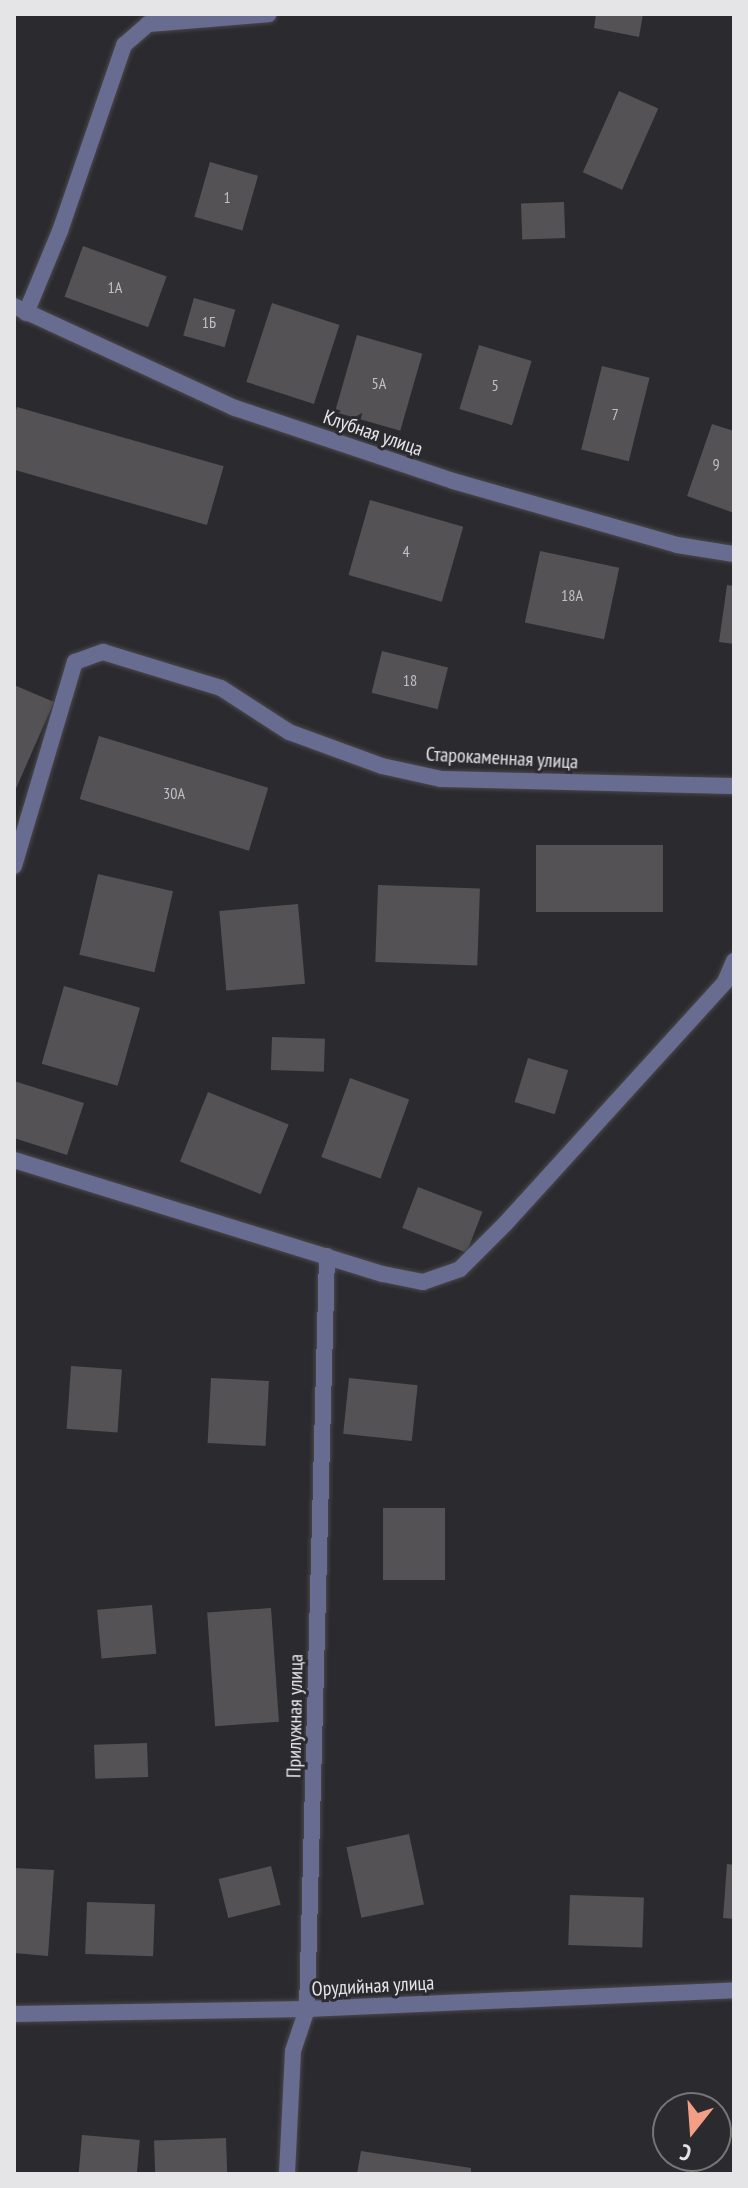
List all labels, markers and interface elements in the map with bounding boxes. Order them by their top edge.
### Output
house number: 1 [223,187,231,207]
house number: 1А [108,277,122,297]
house number: 1Б [202,312,216,332]
house number: 5А [372,373,386,393]
house number: 5 [491,375,499,395]
house number: 7 [611,404,619,424]
street label: Клубная улица [320,405,426,461]
house number: 9 [712,454,720,474]
house number: 4 [402,541,410,561]
house number: 18А [561,585,583,605]
house number: 18 [403,670,417,690]
street label: Старокаменная улица [425,742,579,774]
house number: 30А [163,783,185,803]
street label: Прилужная улица [282,1654,308,1778]
street label: Орудийная улица [311,1971,435,2001]
north arrow [652,2092,732,2172]
text: С [677,2138,694,2168]

